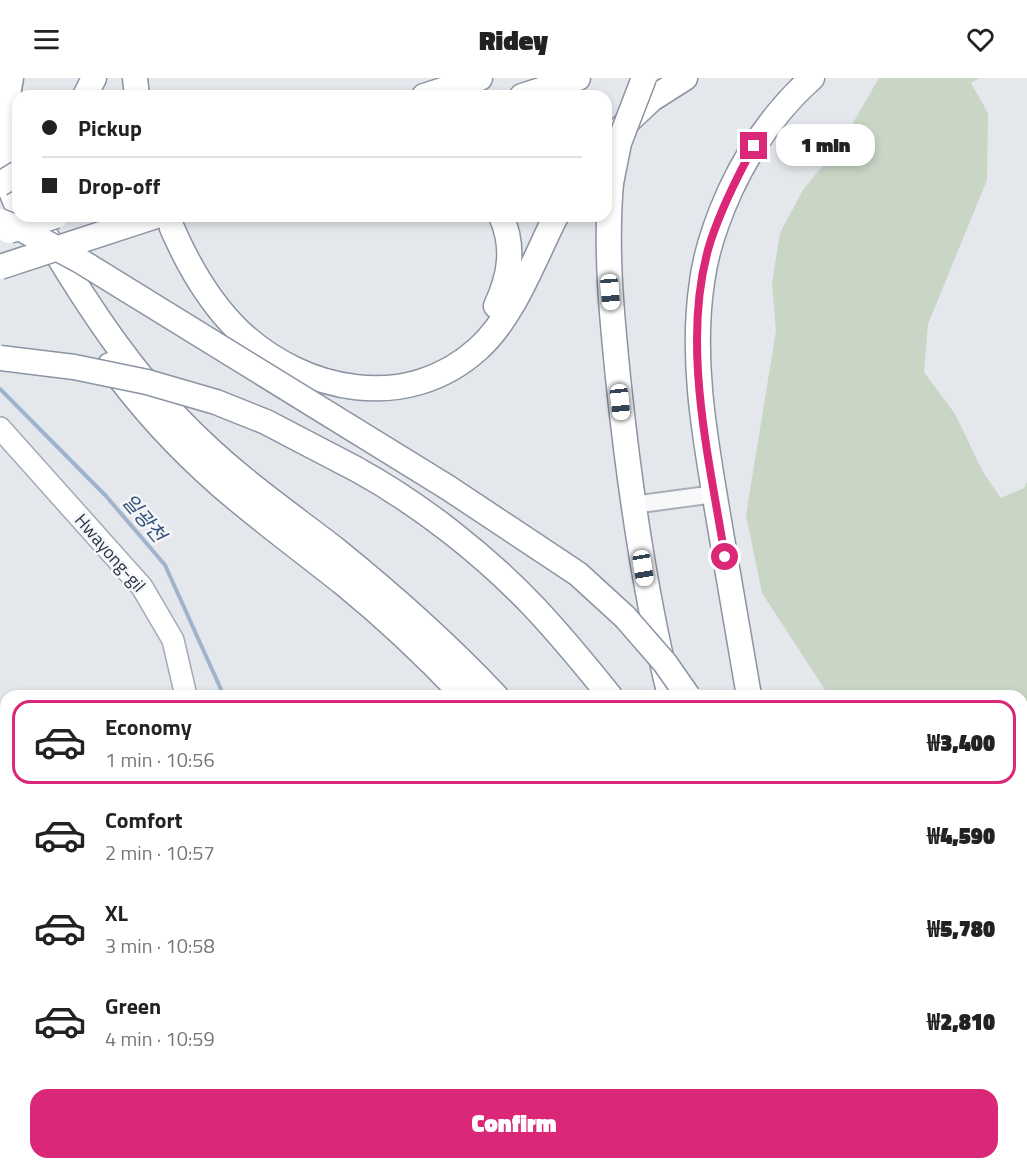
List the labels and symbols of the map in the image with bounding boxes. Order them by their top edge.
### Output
callout: 1 min [775,125,874,167]
route end [740,132,767,159]
car [599,273,621,311]
car [609,383,631,421]
water label: 일광천 [115,487,176,551]
street label: Hwayong-gil [68,507,152,598]
route start [711,543,738,570]
car [631,549,655,587]

